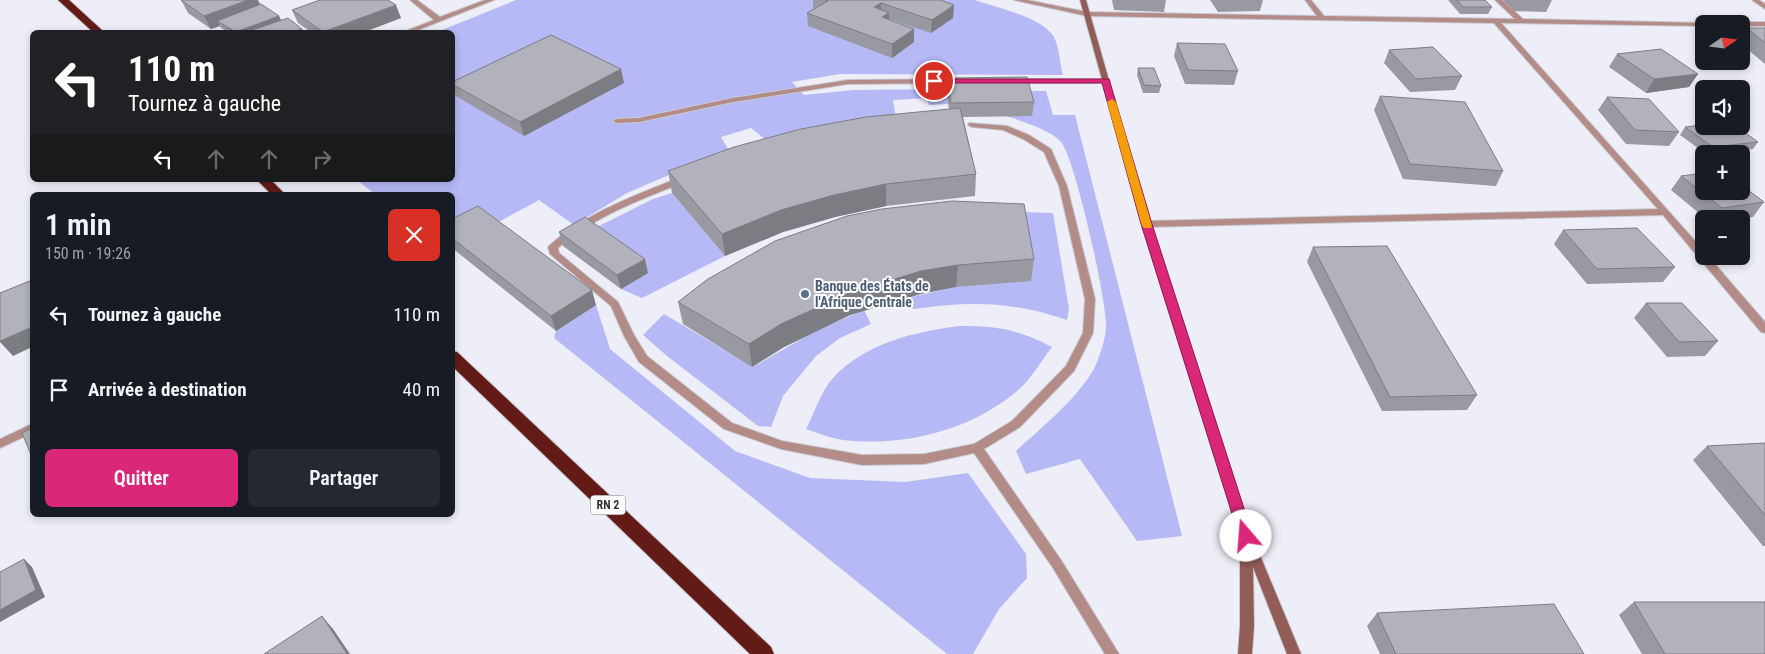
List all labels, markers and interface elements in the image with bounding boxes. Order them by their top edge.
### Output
north arrow [1695,15,1750,70]
map controls [1695,15,1750,265]
text: 110 m [128,49,215,90]
icon: left [45,50,110,115]
pin [913,60,955,102]
icon: arrive [920,67,948,95]
button: sound [1695,80,1750,135]
text: Tournez à gauche [128,91,281,116]
icon: left [149,145,177,173]
icon: ahead [202,145,230,173]
icon: ahead [255,145,283,173]
icon: right [308,145,336,173]
button: + [1695,145,1750,200]
text: 1 min [45,207,111,242]
button: close [388,209,440,261]
button: − [1695,210,1750,265]
text: 150 m · 19:26 [45,244,131,263]
place label: Banque des États de l'Afrique Centrale [815,277,929,310]
marker: Banque des États de l'Afrique Centrale [799,288,811,300]
icon: left [45,301,73,329]
text: Tournez à gauche [88,303,221,326]
text: 110 m [393,303,440,326]
icon: arrive [45,376,73,404]
text: Arrivée à destination [88,378,247,401]
text: 40 m [403,378,440,401]
button: Quitter [45,449,238,507]
button: Partager [248,449,440,507]
road number: RN 2 [590,496,626,514]
position arrow [1219,509,1271,561]

